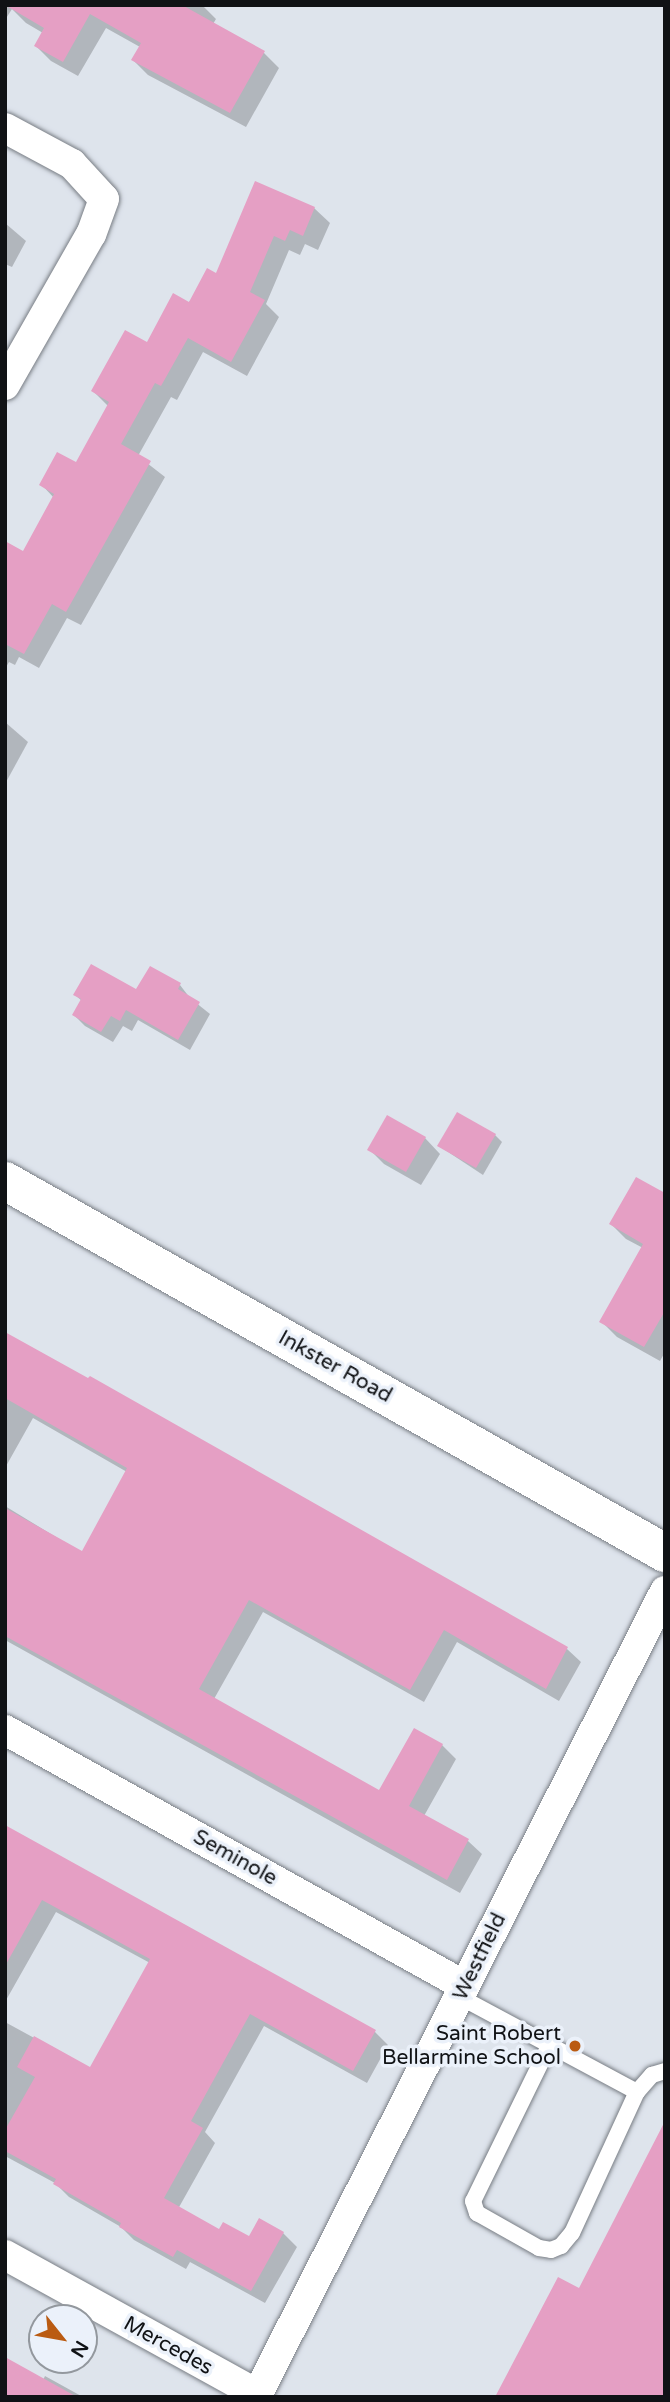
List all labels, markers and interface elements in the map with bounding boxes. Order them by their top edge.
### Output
street label: Inkster Road [274,1325,396,1409]
street label: Seminole [189,1825,281,1891]
street label: Westfield [448,1909,512,2005]
place label: Saint Robert Bellarmine School [382,2021,561,2071]
marker: Saint Robert Bellarmine School [567,2038,583,2054]
north arrow [28,2304,98,2374]
street label: Mercedes [119,2311,217,2381]
text: N [66,2337,93,2361]

